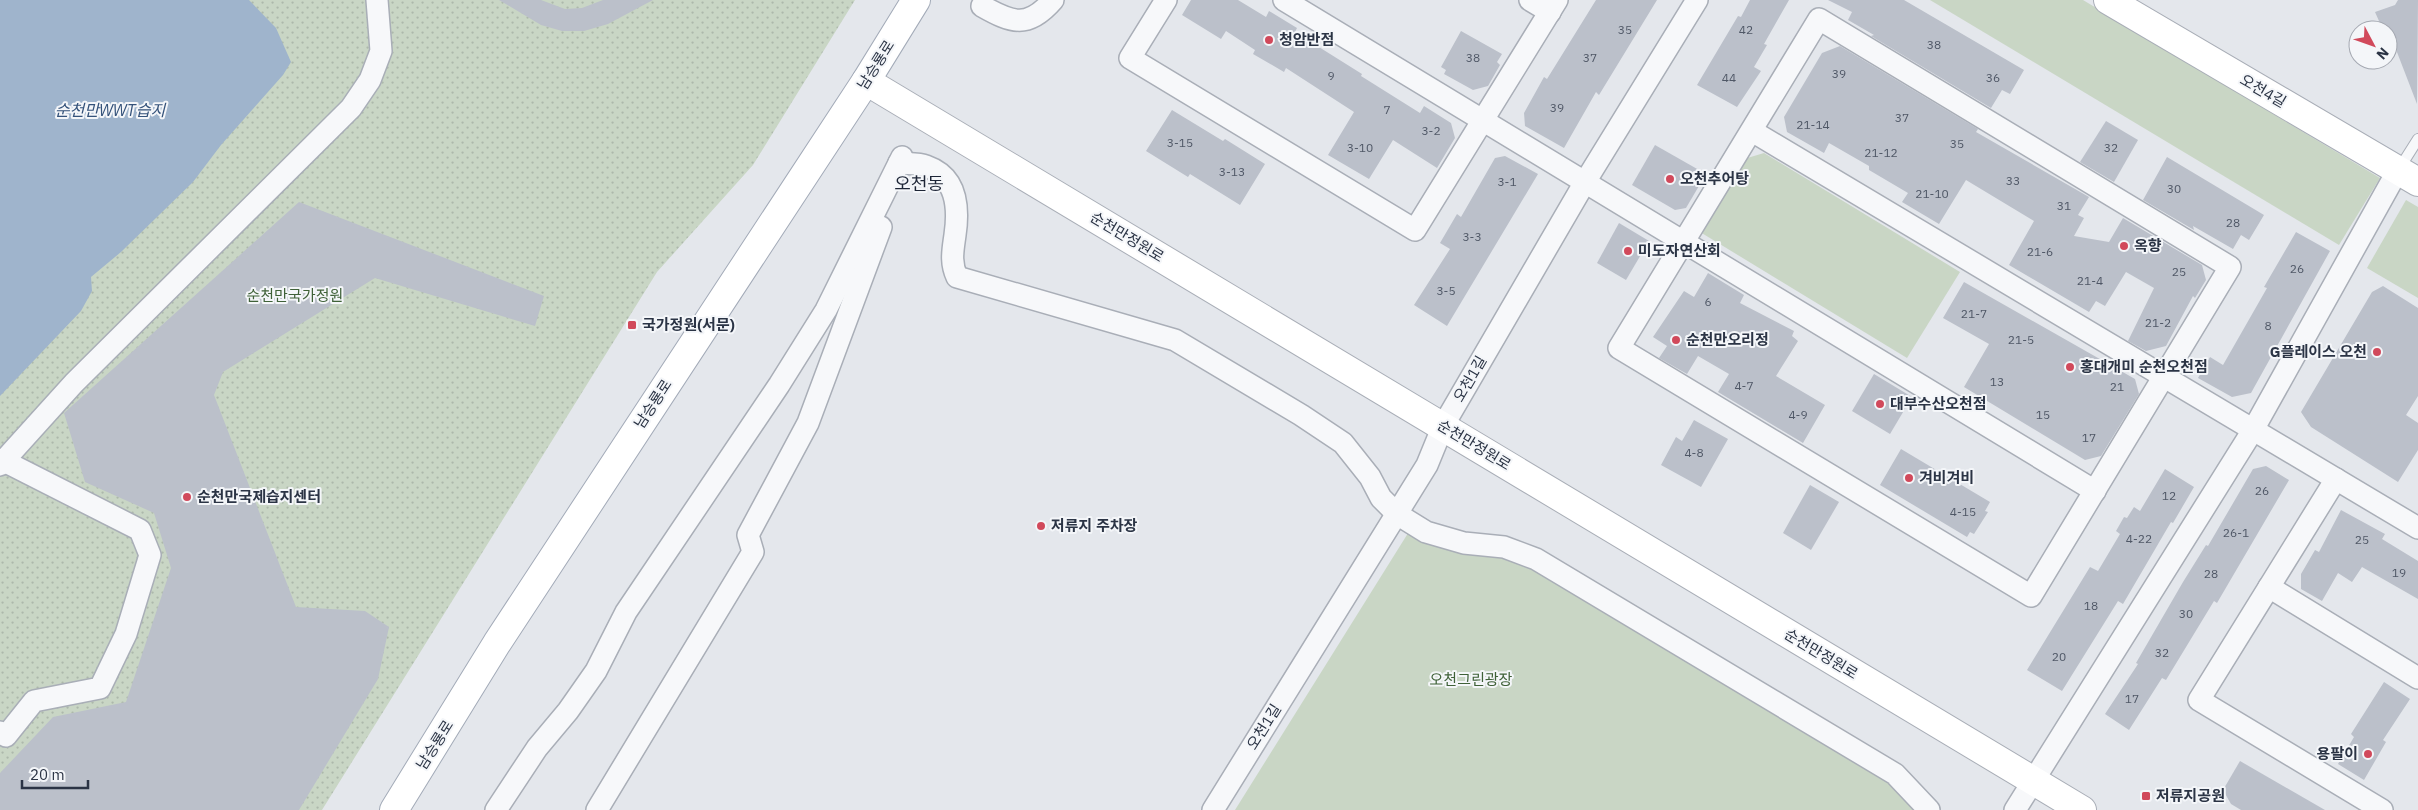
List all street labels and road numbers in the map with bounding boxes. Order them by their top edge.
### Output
street label: 남승룡로 [853,36,898,93]
street label: 오천4길 [2237,70,2290,111]
street label: 순천만정원로 [1087,207,1168,266]
street label: 오천1길 [1449,352,1490,405]
street label: 남승룡로 [630,375,676,432]
street label: 순천만정원로 [1434,415,1515,474]
street label: 순천만정원로 [1781,624,1862,683]
street label: 오천1길 [1242,700,1285,753]
street label: 남승룡로 [412,716,457,773]

